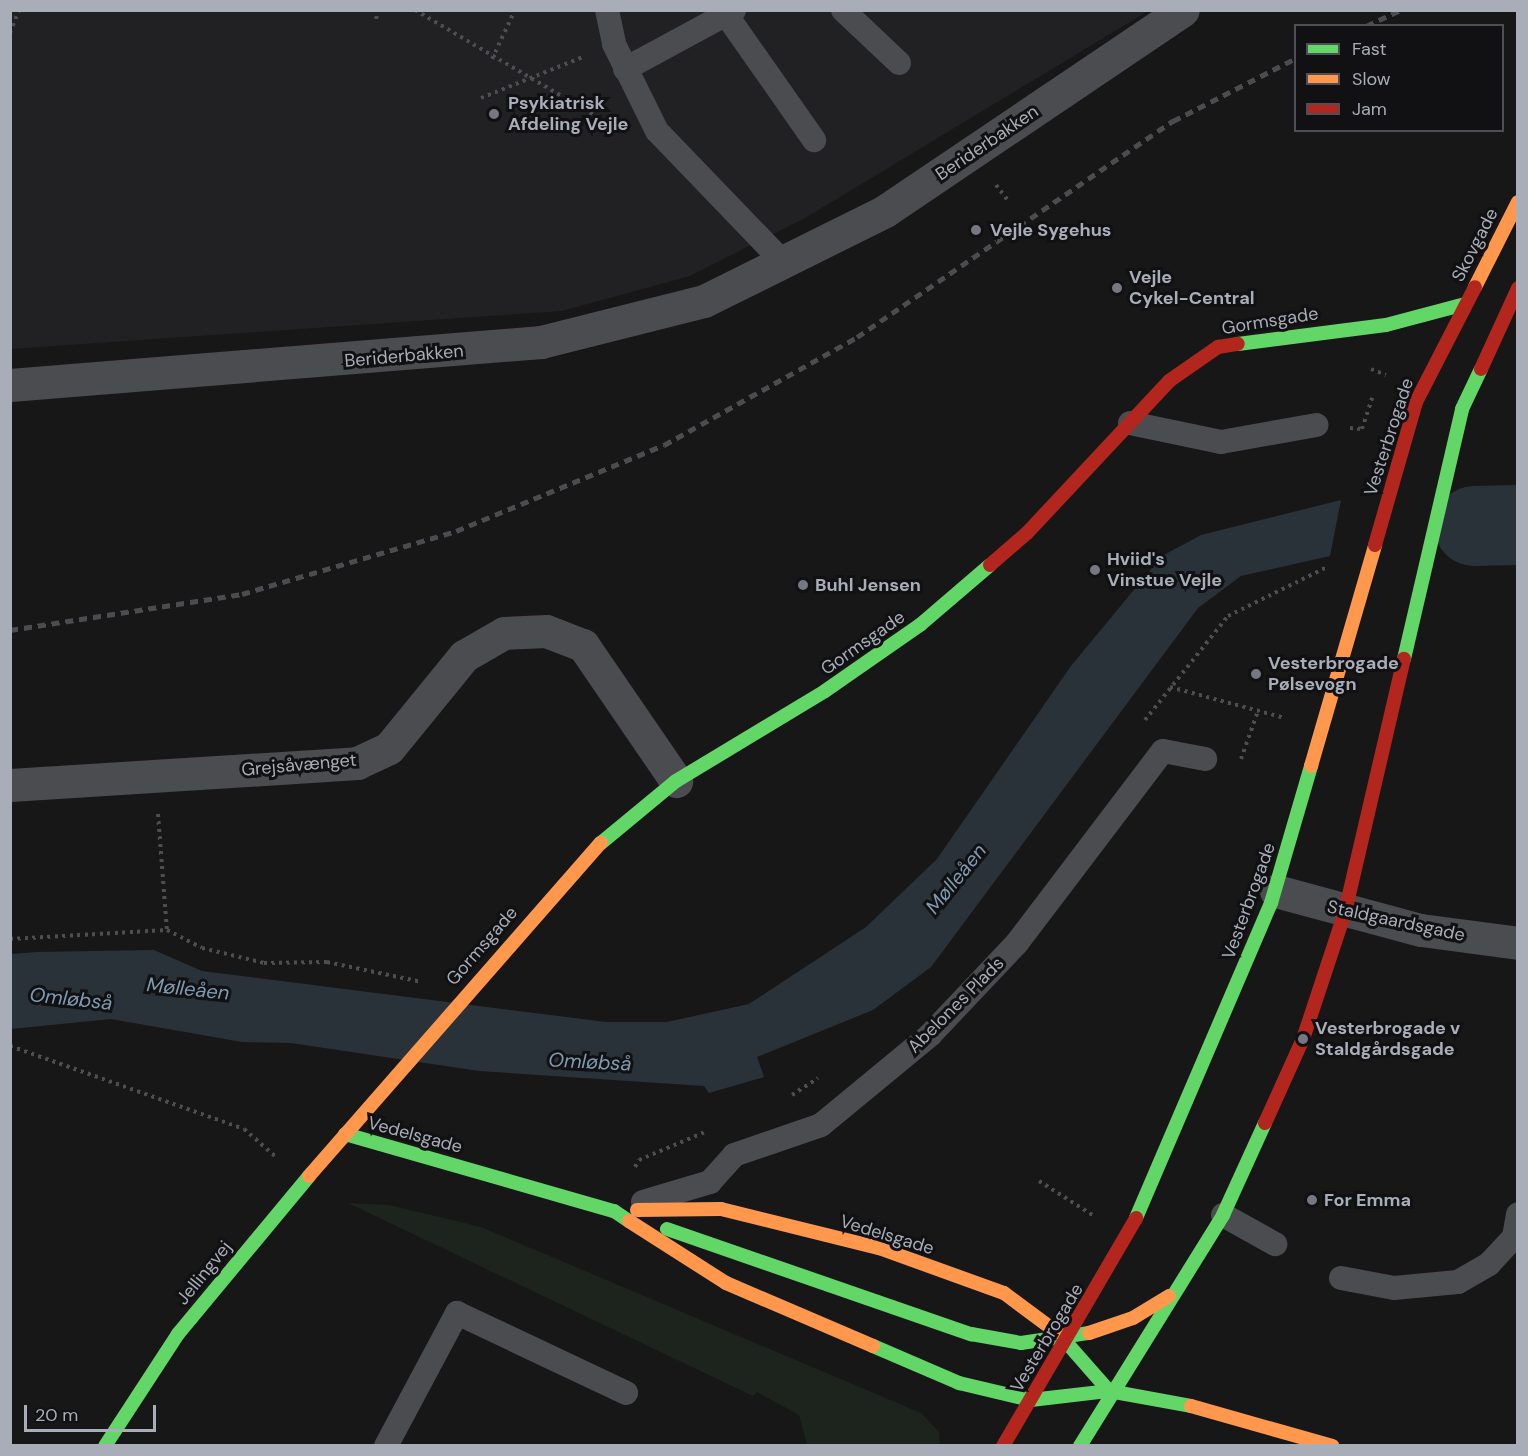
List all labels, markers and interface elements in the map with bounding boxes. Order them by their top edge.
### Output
legend [1294,24,1504,132]
text: Fast [1352,37,1387,61]
text: Slow [1352,67,1391,91]
place label: Psykiatrisk Afdeling Vejle [508,93,628,136]
text: Jam [1352,97,1387,121]
street label: Beriderbakken [931,101,1043,185]
marker: Psykiatrisk Afdeling Vejle [485,105,503,123]
street label: Skovgade [1447,205,1503,285]
place label: Vejle Sygehus [990,219,1111,241]
marker: Vejle Sygehus [967,221,985,239]
place label: Vejle Cykel-Central [1129,267,1255,310]
marker: Vejle Cykel-Central [1110,281,1124,295]
street label: Gormsgade [1220,303,1320,339]
street label: Beriderbakken [344,340,464,372]
street label: Vesterbrogade [1360,375,1418,499]
place label: Hviid's Vinstue Vejle [1107,549,1222,592]
marker: Hviid's Vinstue Vejle [1088,563,1102,577]
place label: Buhl Jensen [815,574,921,596]
marker: Buhl Jensen [796,578,810,592]
street label: Gormsgade [817,606,909,680]
place label: Vesterbrogade Pølsevogn [1268,653,1399,696]
marker: Vesterbrogade Pølsevogn [1249,667,1263,681]
street label: Grejsåvænget [241,749,357,781]
water label: Mølleåen [921,839,991,919]
street label: Vesterbrogade [1218,840,1280,962]
street label: Staldgaardsgade [1325,896,1467,946]
street label: Gormsgade [442,902,522,990]
street label: Abelones Plads [903,952,1009,1058]
water label: Mølleåen [145,973,231,1005]
water label: Omløbså [28,983,114,1015]
place label: Vesterbrogade v Staldgårdsgade [1315,1018,1460,1060]
marker: Vesterbrogade v Staldgårdsgade [1296,1032,1310,1046]
water label: Omløbså [548,1048,632,1076]
street label: Vedelsgade [365,1112,465,1158]
place label: For Emma [1324,1189,1411,1211]
marker: For Emma [1305,1193,1319,1207]
street label: Vedelsgade [837,1210,937,1260]
street label: Jellingvej [172,1237,236,1309]
street label: Vesterbrogade [1006,1280,1088,1396]
scale bar [27,1393,159,1431]
text: 20 m [35,1403,78,1427]

